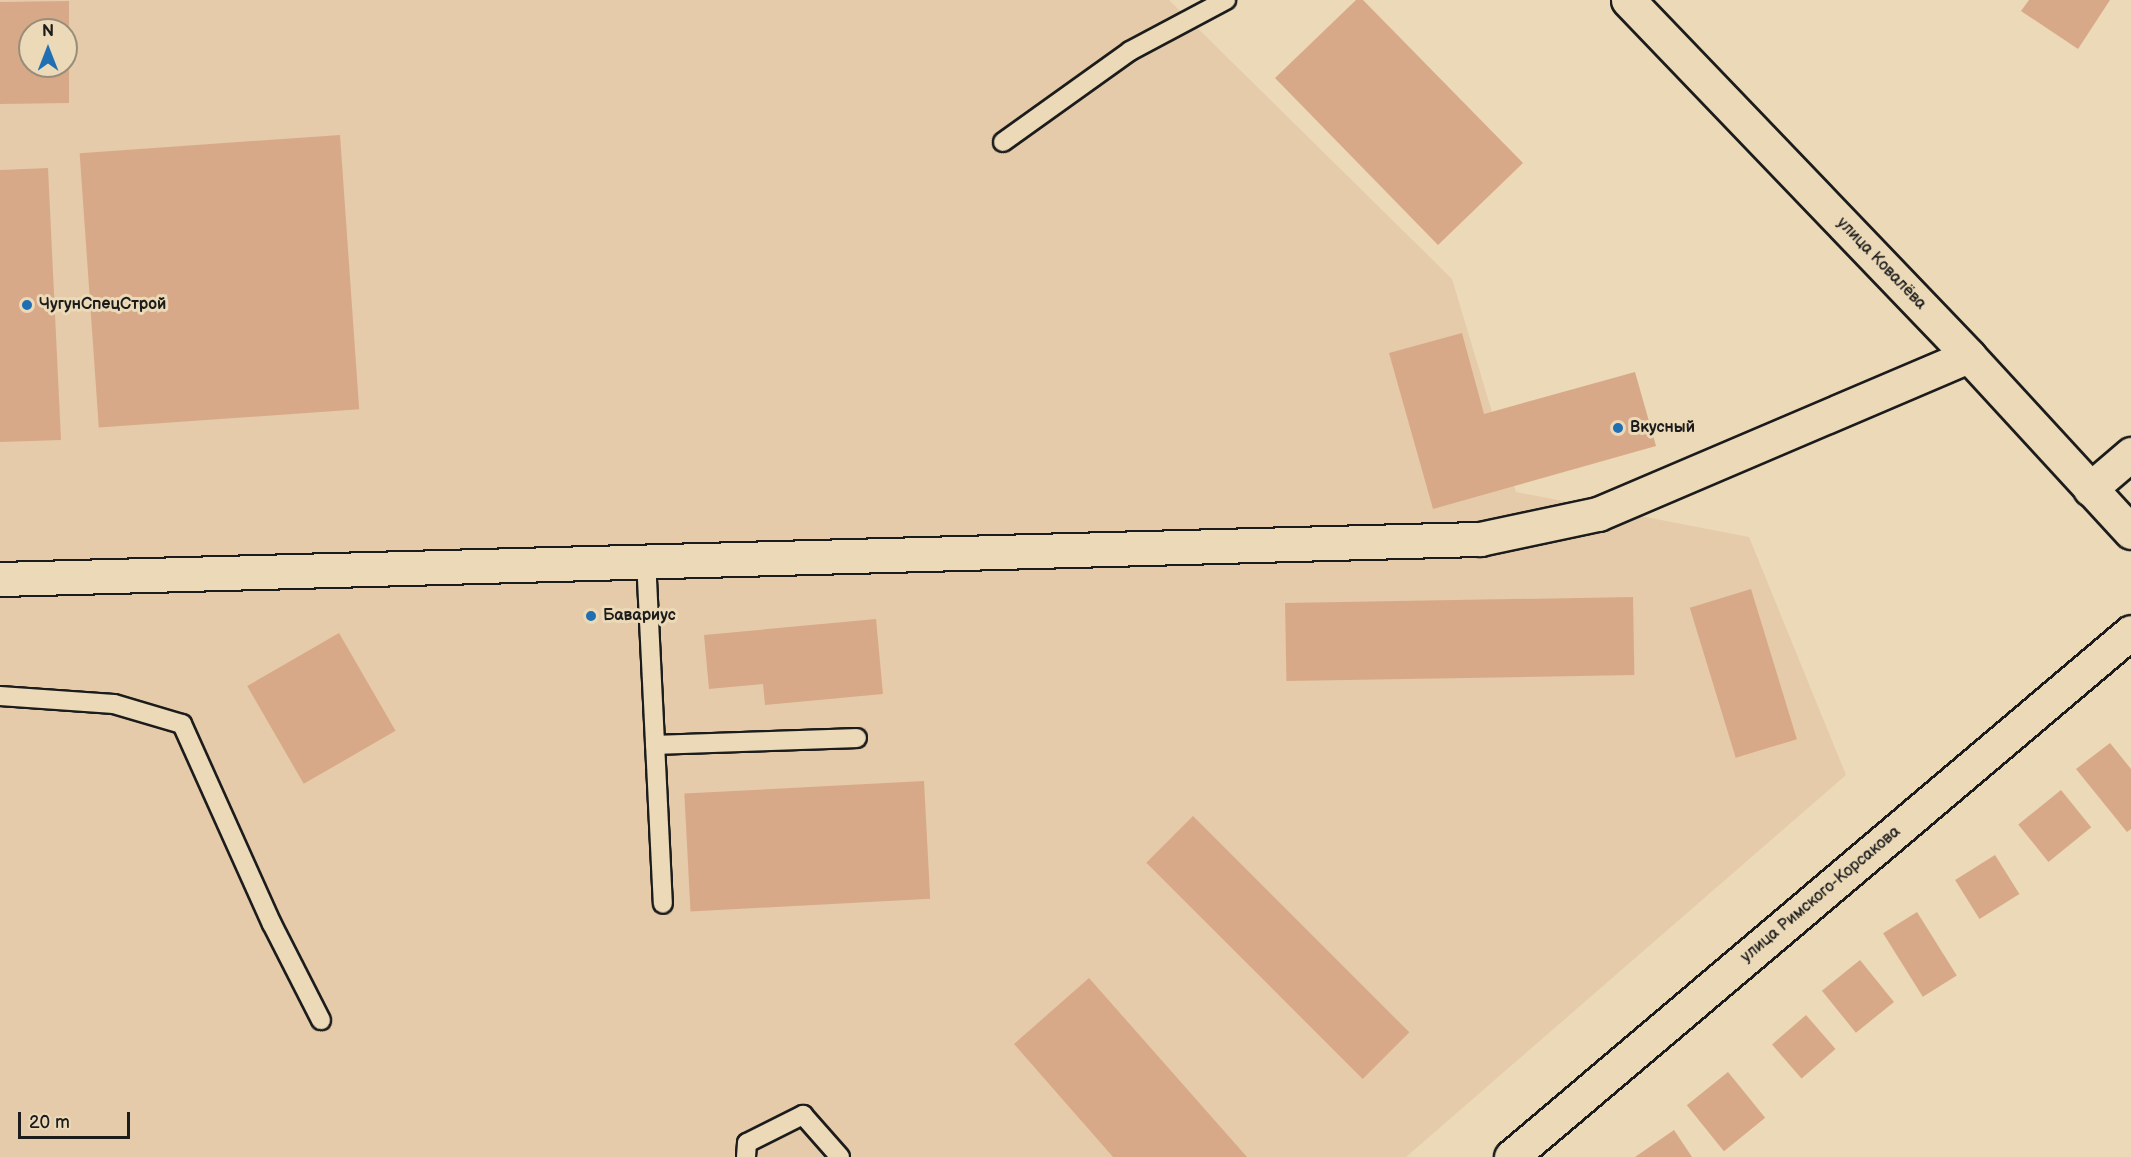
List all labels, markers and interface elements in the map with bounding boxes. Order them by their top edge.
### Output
north arrow [18,18,78,78]
text: N [42,22,54,41]
street label: улица Ковалёва [1832,214,1930,314]
place label: ЧугунСпецСтрой [39,295,166,315]
marker: ЧугунСпецСтрой [20,298,34,312]
place label: Вкусный [1630,418,1695,438]
marker: Вкусный [1611,421,1625,435]
place label: Бавариус [603,606,676,626]
marker: Бавариус [584,609,598,623]
street label: улица Римского-Корсакова [1737,823,1905,967]
scale bar [21,1100,134,1138]
text: 20 m [29,1112,70,1133]

